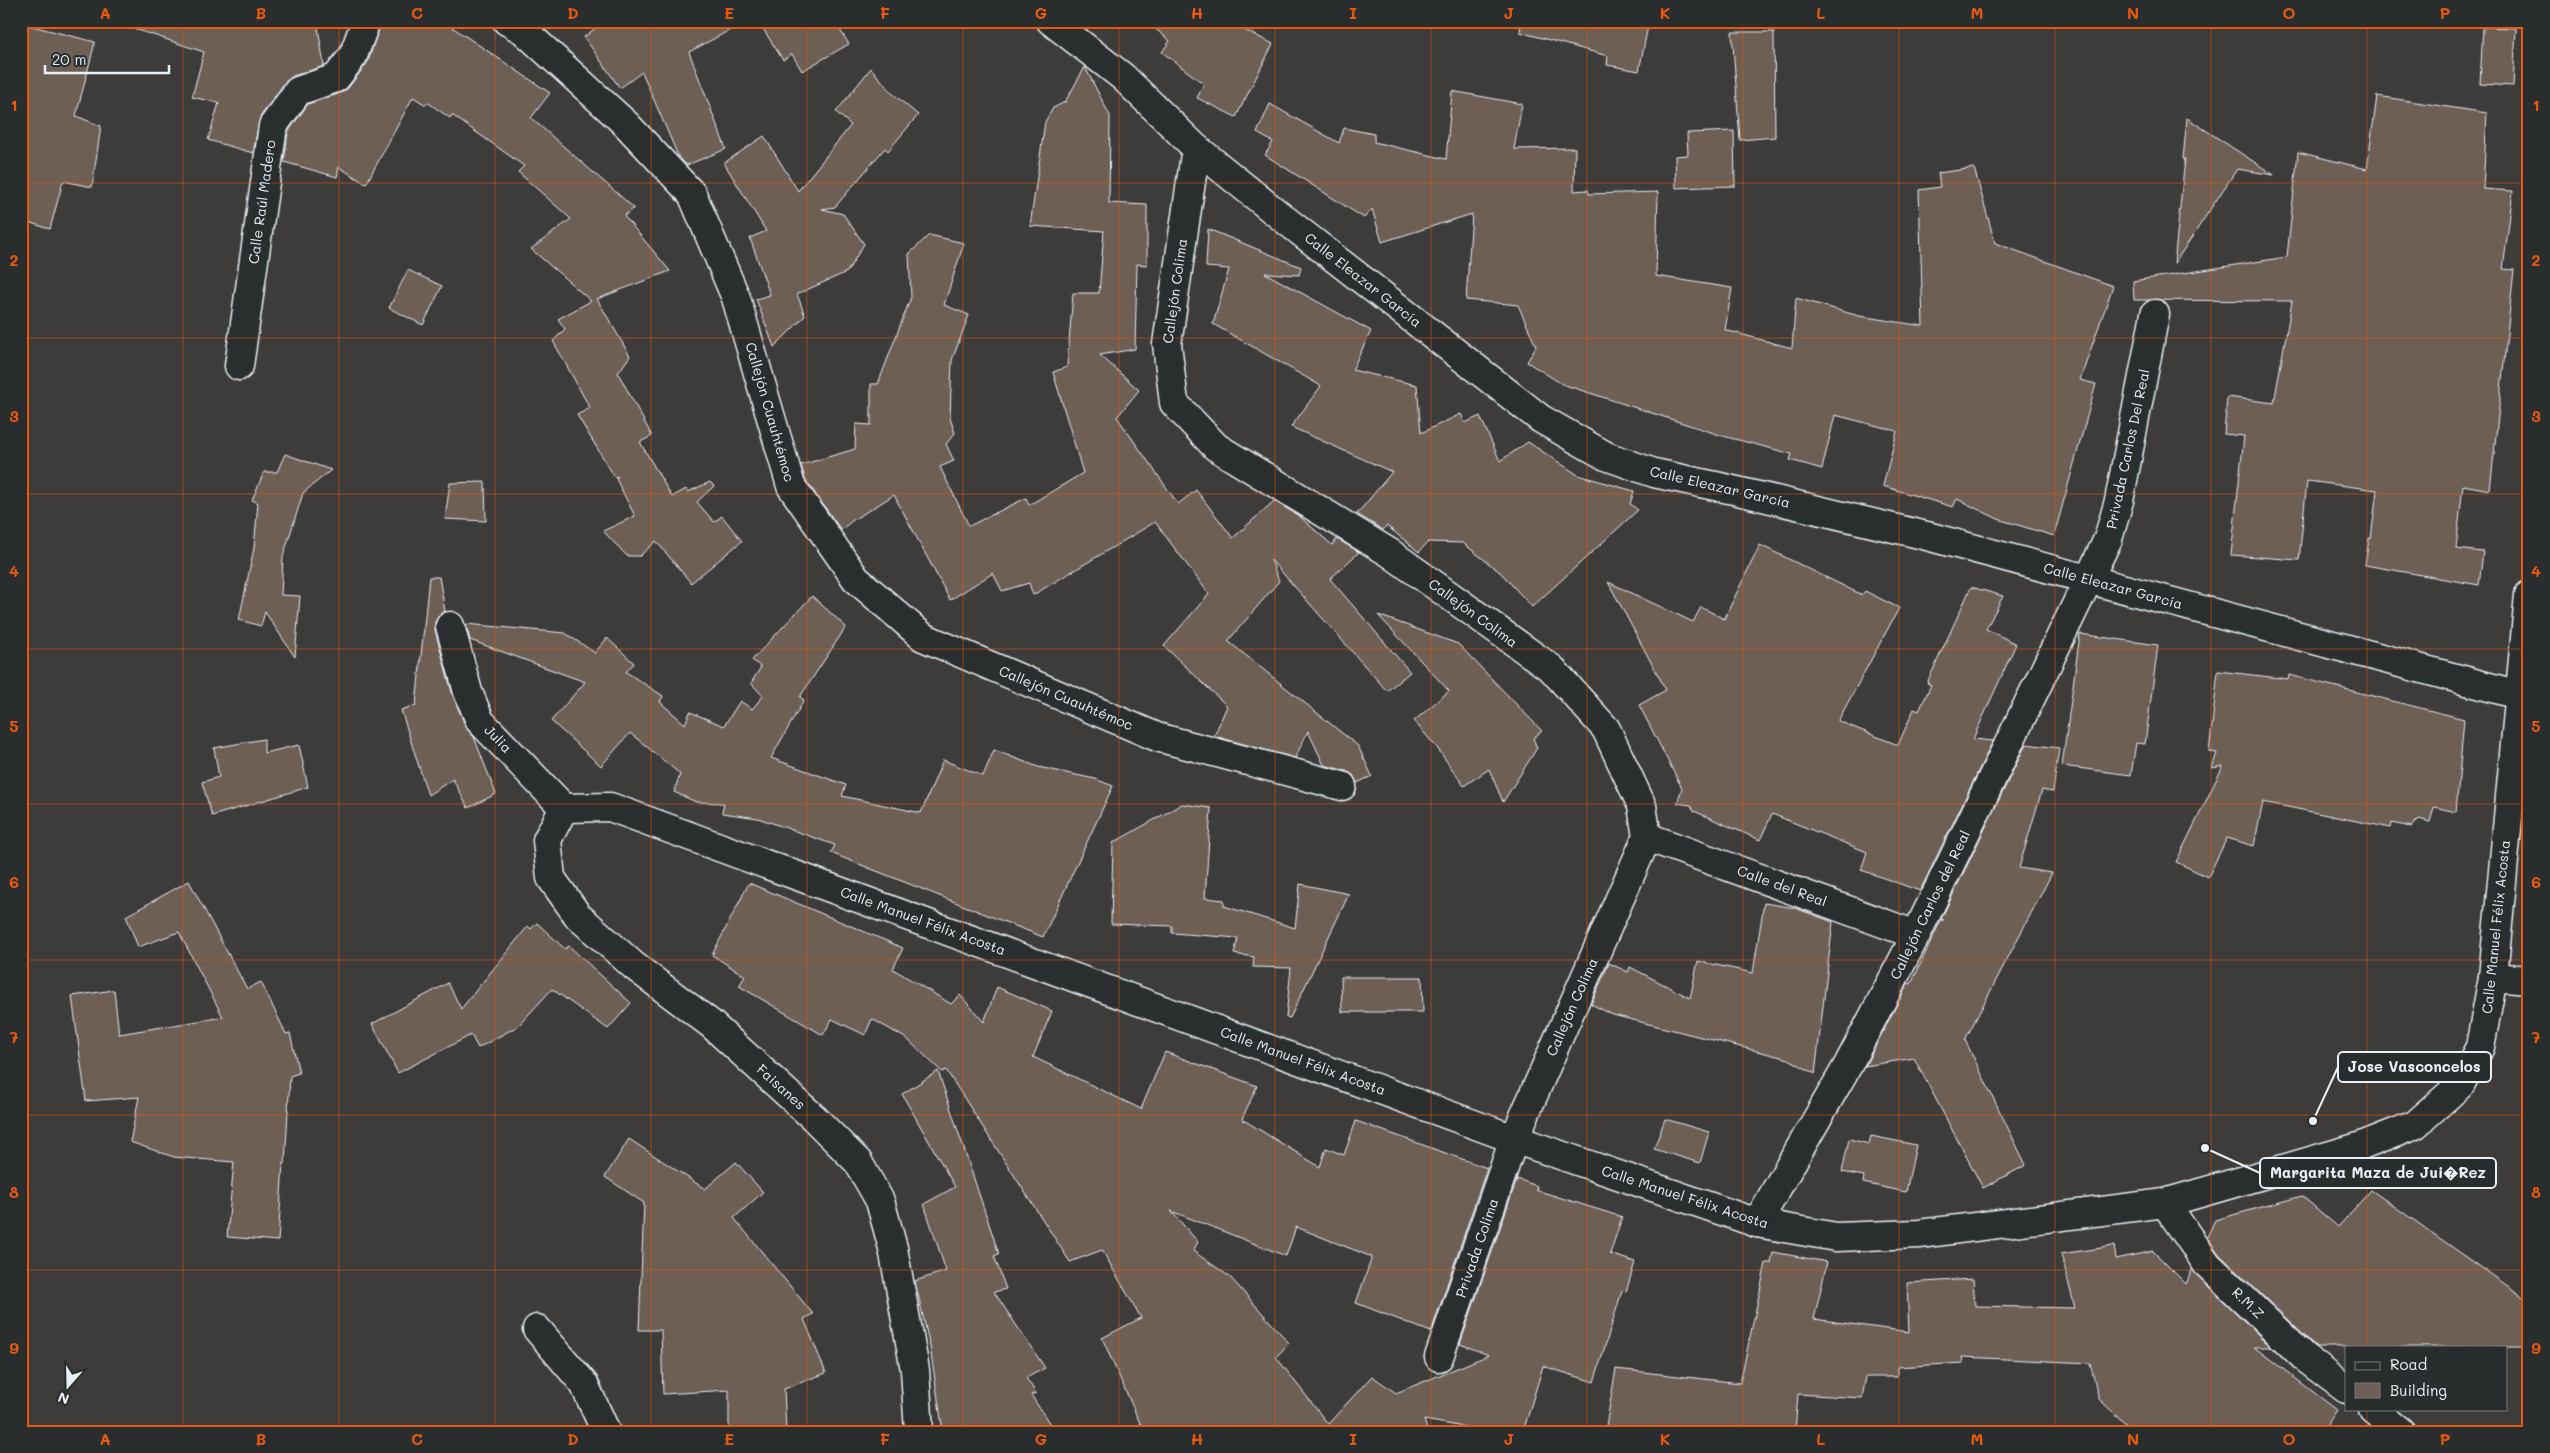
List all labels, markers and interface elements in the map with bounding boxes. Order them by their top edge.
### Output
text: A [99,2,111,23]
text: B [256,2,266,23]
text: C [411,2,423,23]
text: D [567,2,579,23]
text: E [724,2,734,23]
text: F [880,2,890,23]
text: G [1035,2,1047,23]
text: H [1191,2,1203,23]
text: I [1349,2,1357,23]
text: J [1504,2,1514,23]
text: K [1660,2,1670,23]
text: L [1816,2,1826,23]
text: M [1971,2,1983,23]
text: N [2127,2,2139,23]
text: O [2283,2,2296,23]
text: P [2440,2,2451,23]
scale bar [45,42,169,74]
text: 20 m [52,49,86,69]
text: 1 [10,94,18,115]
text: 1 [2532,94,2540,115]
street label: Calle Raúl Madero [243,139,280,265]
street label: Calle Eleazar García [1301,228,1426,331]
street label: Callejón Colima [1158,237,1191,345]
text: 2 [10,249,19,270]
text: 2 [2532,249,2541,270]
street label: Callejón Cuauhtémoc [741,340,799,484]
street label: Privada Carlos Del Real [2101,367,2154,531]
text: 3 [9,405,19,426]
text: 3 [2531,405,2541,426]
street label: Calle Eleazar García [1648,461,1792,512]
street label: Calle Eleazar García [2041,558,2185,613]
text: 4 [9,560,19,581]
text: 4 [2531,560,2541,581]
street label: Callejón Colima [1425,574,1522,651]
street label: Callejón Cuauhtémoc [996,661,1136,734]
text: 5 [9,715,19,736]
text: 5 [2531,715,2541,736]
street label: Julia [480,721,516,757]
street label: Callejón Carlos del Real [1885,827,1974,983]
street label: Calle Manuel Félix Acosta [2477,839,2514,1015]
street label: Calle del Real [1735,860,1830,911]
text: 6 [9,871,19,892]
text: 6 [2531,871,2541,892]
street label: Calle Manuel Félix Acosta [838,882,1008,959]
street label: Callejón Colima [1541,955,1602,1059]
street label: Calle Manuel Félix Acosta [1218,1022,1388,1099]
text: 7 [10,1026,19,1047]
text: 7 [2532,1026,2541,1047]
callout: Jose Vasconcelos [2338,1052,2491,1082]
text: Jose Vasconcelos [2348,1056,2480,1076]
street label: Faisanes [753,1060,810,1114]
callout: Margarita Maza de Jui�Rez [2260,1158,2496,1188]
street label: Calle Manuel Félix Acosta [1599,1161,1771,1233]
text: Margarita Maza de Jui�Rez [2270,1162,2487,1182]
text: 8 [9,1181,19,1202]
text: 8 [2531,1181,2541,1202]
street label: Privada Colima [1451,1196,1502,1300]
street label: R.M.Z [2228,1283,2269,1323]
text: 9 [9,1337,19,1358]
text: 9 [2531,1337,2541,1358]
legend [2345,1346,2508,1410]
text: Road [2390,1354,2427,1374]
north arrow [42,1360,92,1410]
text: Building [2390,1380,2447,1400]
text: N [55,1388,72,1409]
text: A [99,1428,111,1449]
text: B [256,1428,266,1449]
text: C [411,1428,423,1449]
text: D [567,1428,579,1449]
text: E [724,1428,734,1449]
text: F [880,1428,890,1449]
text: G [1035,1428,1047,1449]
text: H [1191,1428,1203,1449]
text: I [1349,1428,1357,1449]
text: J [1504,1428,1514,1449]
text: K [1660,1428,1670,1449]
text: L [1816,1428,1826,1449]
text: M [1971,1428,1983,1449]
text: N [2127,1428,2139,1449]
text: O [2283,1428,2296,1449]
text: P [2440,1428,2451,1449]

